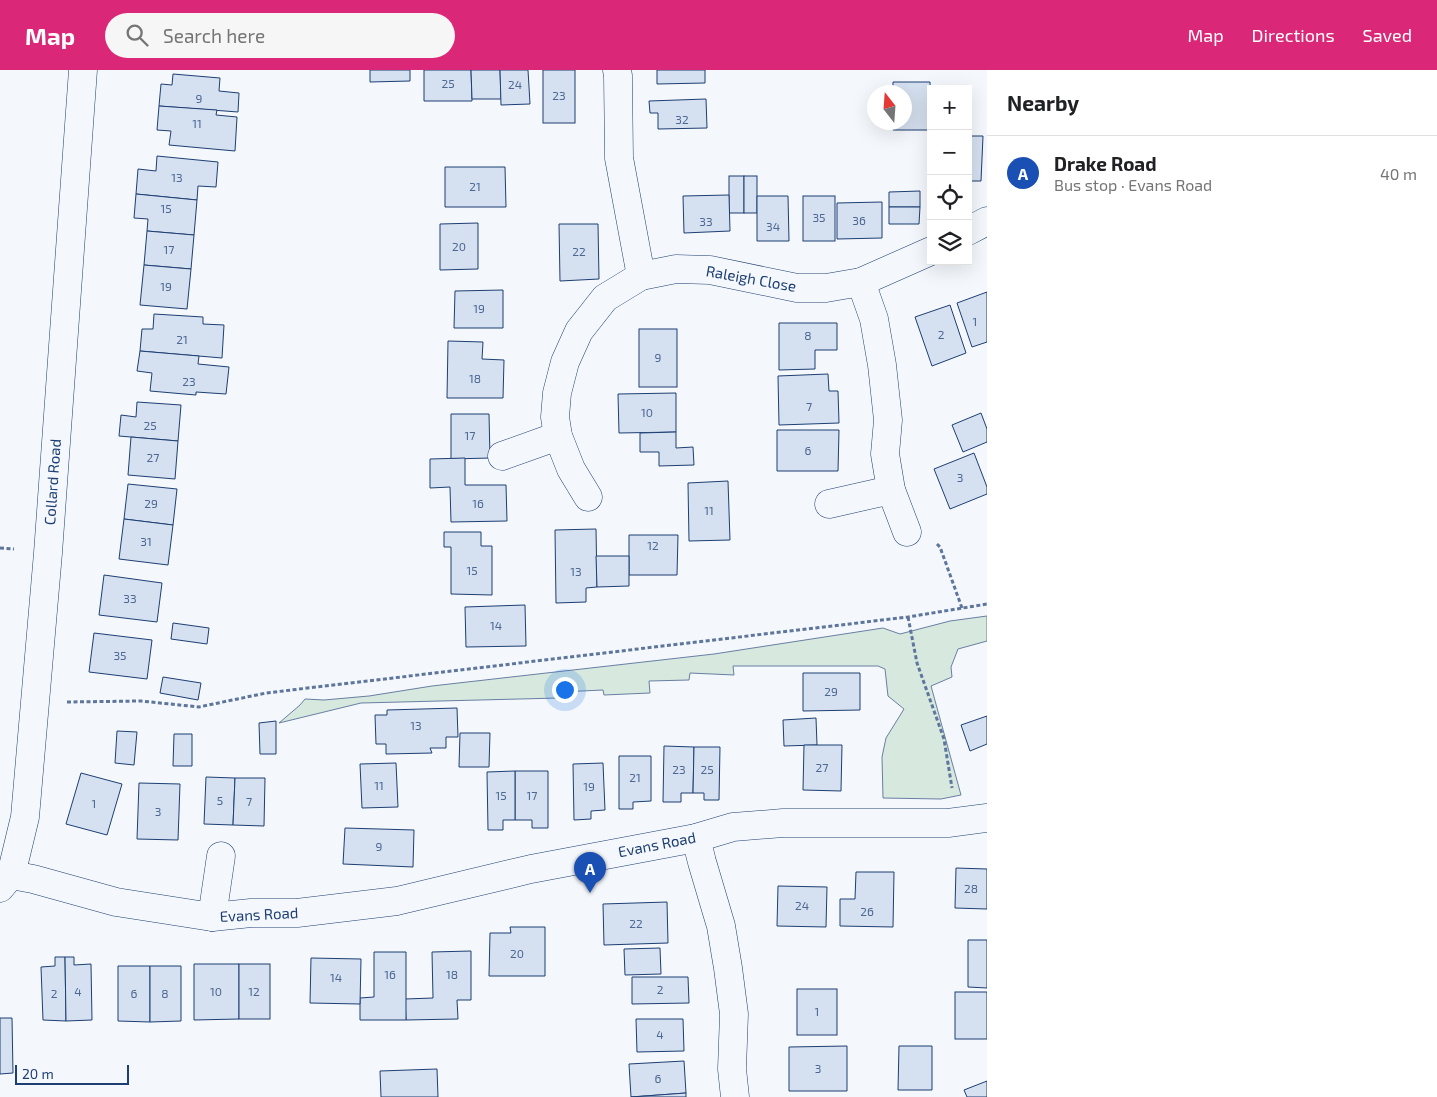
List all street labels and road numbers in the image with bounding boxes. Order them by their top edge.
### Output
street label: Raleigh Close [705,261,798,295]
street label: Collard Road [40,438,64,526]
street label: Evans Road [616,828,697,860]
street label: Evans Road [219,903,299,925]

